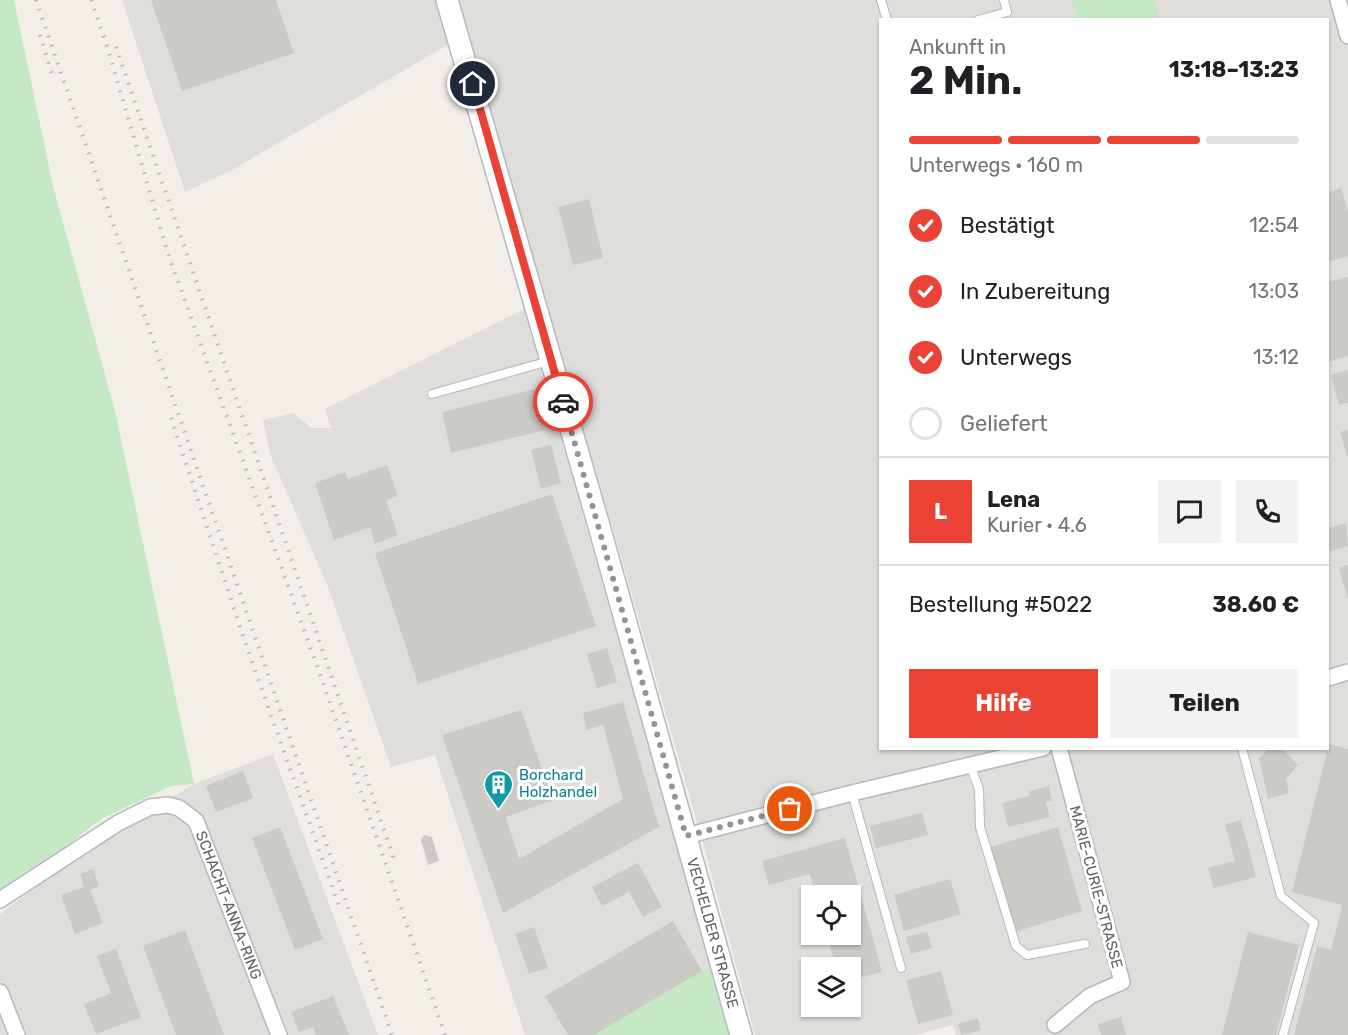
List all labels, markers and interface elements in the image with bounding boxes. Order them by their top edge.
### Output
text: Ankunft in [909,35,1006,59]
text: 13:18–13:23 [1169,56,1299,83]
pin [447,58,498,109]
text: 2 Min. [909,58,1022,104]
icon: home [456,67,489,100]
text: Unterwegs · 160 m [909,153,1083,177]
icon: check [909,209,942,242]
text: Bestätigt [960,212,1055,239]
text: 12:54 [1249,213,1299,237]
icon: check [909,275,942,308]
text: In Zubereitung [960,278,1110,305]
text: 13:03 [1249,279,1299,303]
icon: check [909,341,942,374]
text: Unterwegs [960,344,1072,371]
text: 13:12 [1253,345,1299,369]
courier [533,372,593,432]
icon: car [547,386,580,419]
text: Geliefert [960,410,1048,437]
button: chat [1158,480,1221,543]
button: phone [1236,480,1299,543]
text: Lena [987,486,1040,513]
text: L [934,498,947,525]
text: Kurier · 4.6 [987,513,1087,537]
text: Bestellung #5022 [909,591,1092,618]
text: 38.60 € [1212,591,1299,618]
button: Hilfe [909,669,1098,738]
button: Teilen [1110,669,1299,738]
place label: Borchard Holzhandel [519,766,597,801]
building icon: Borchard Holzhandel [482,768,514,810]
pin [764,783,815,834]
icon: bag [773,792,806,825]
street label: MARIE-CURIE-STRASSE [1066,804,1126,970]
street label: SCHACHT-ANNA-RING [192,829,266,982]
street label: VECHELDER STRASSE [683,856,742,1010]
map controls [801,885,861,1017]
button: locate [801,885,861,945]
button: layers [801,957,861,1017]

